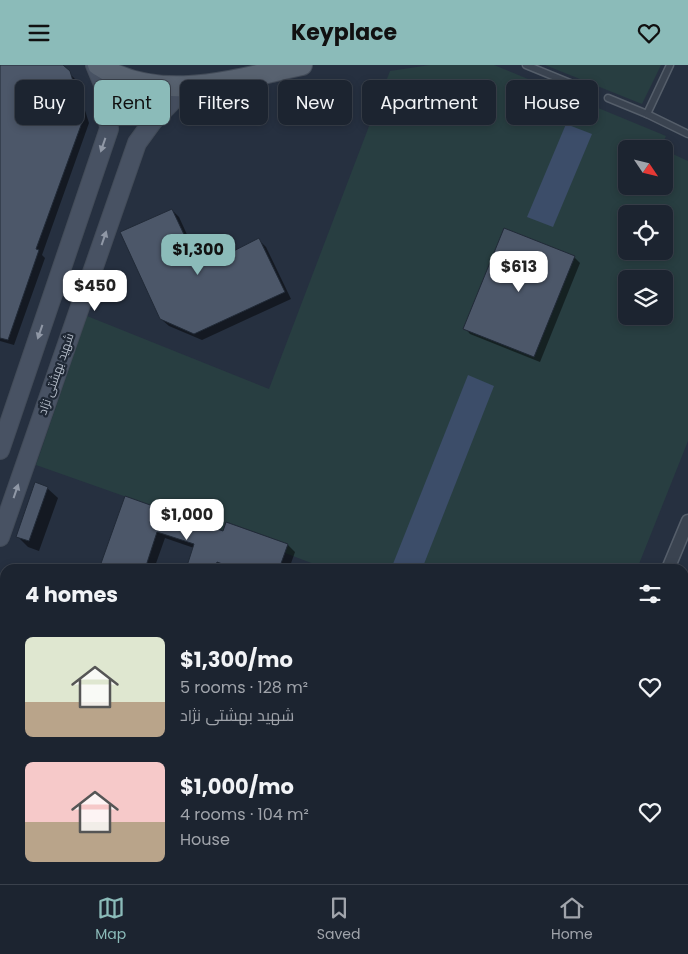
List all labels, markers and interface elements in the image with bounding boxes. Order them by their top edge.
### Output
text: Keyplace [291,17,397,48]
icon: menu [25,19,53,47]
icon: heart [635,19,663,47]
chip: Buy [15,80,84,125]
chip: Rent [94,80,170,125]
chip: Filters [180,80,268,125]
chip: New [278,80,352,125]
chip: Apartment [362,80,496,125]
chip: House [506,80,598,125]
one-way arrow [99,138,107,153]
north arrow [618,140,672,195]
map controls [618,140,673,325]
button: locate [618,205,673,260]
one-way arrow [100,230,108,245]
pin: $1,300 [157,233,239,276]
text: $1,300 [172,238,224,261]
pin: $613 [489,251,549,293]
text: $613 [501,255,537,278]
pin: $450 [65,269,125,312]
button: layers [618,270,673,325]
text: $450 [74,274,116,297]
one-way arrow [36,325,43,340]
street label: شهید بهشتی نژاد [34,331,78,417]
one-way arrow [13,483,20,498]
pin: $1,000 [146,499,228,541]
text: $1,000 [161,503,213,526]
text: 4 homes [25,580,118,609]
icon: filters [636,580,664,608]
text: $1,300/mo [180,645,293,674]
icon: home [65,657,125,717]
icon: heart [636,673,664,701]
text: 5 rooms · 128 m² [180,676,308,699]
text: شهید بهشتی نژاد [180,704,294,727]
text: $1,000/mo [180,772,294,801]
icon: home [65,782,125,842]
icon: heart [636,798,664,826]
text: 4 rooms · 104 m² [180,803,309,826]
text: House [180,828,230,851]
tab: Map [95,894,126,945]
tab: Saved [317,894,360,945]
tab: Home [551,894,593,945]

